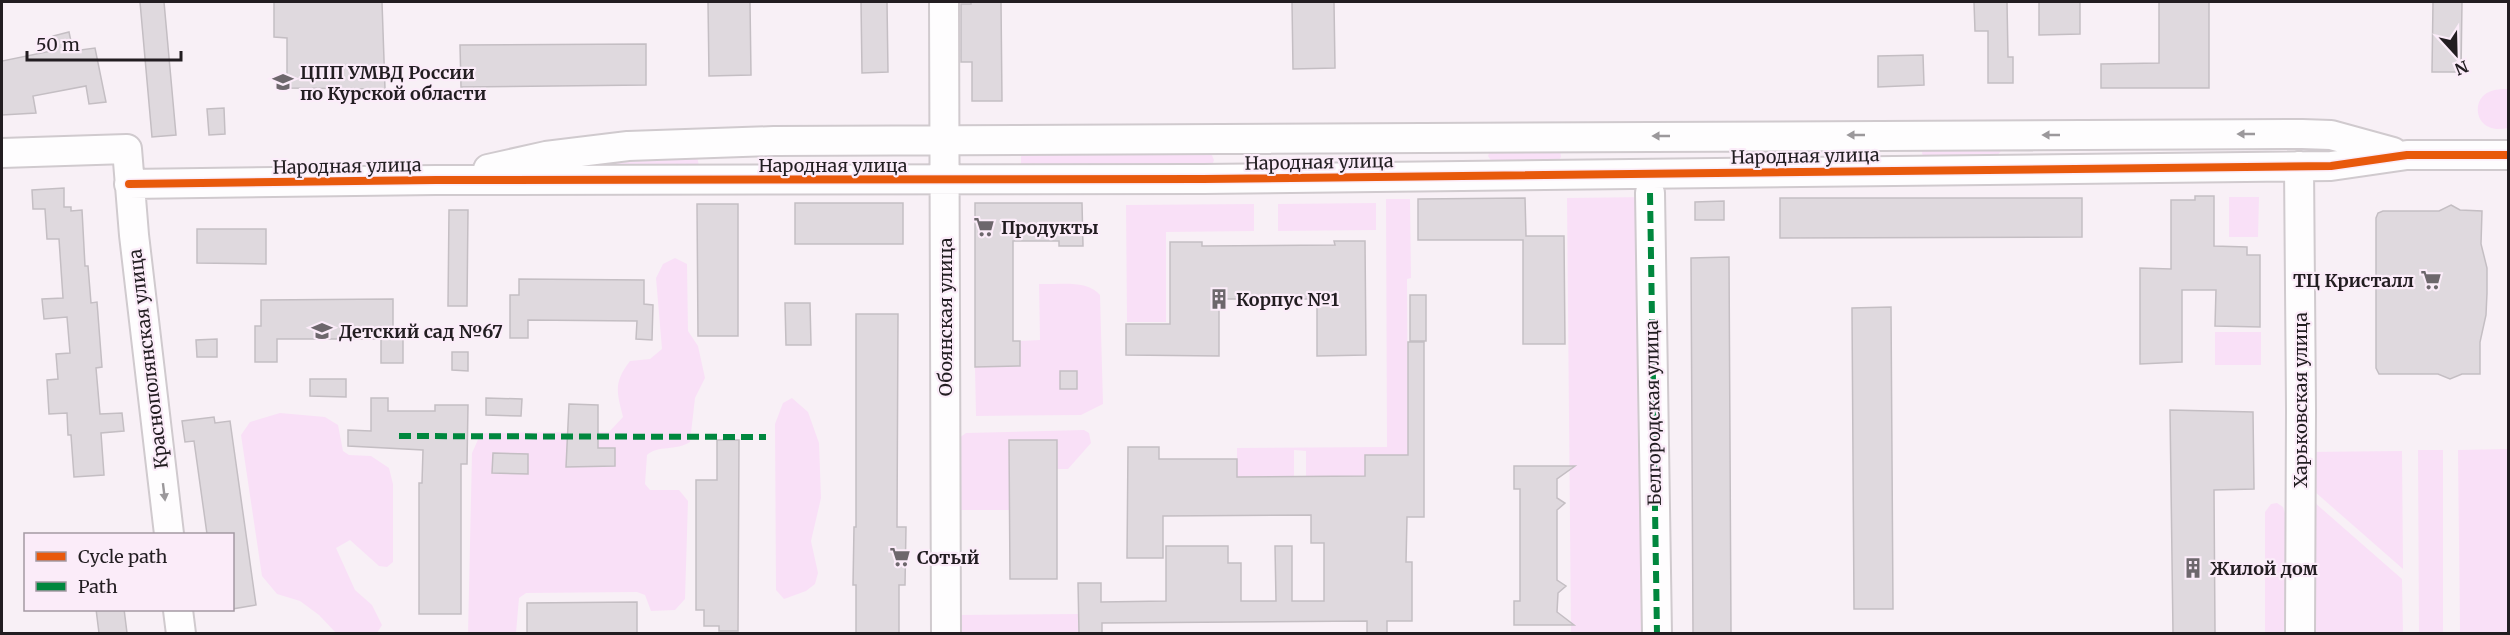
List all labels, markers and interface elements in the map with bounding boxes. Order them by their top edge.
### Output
scale bar [27,24,182,62]
north arrow [2426,24,2486,84]
text: 50 m [36,33,80,56]
text: N [2452,56,2471,80]
place label: ЦПП УМВД России по Курской области [300,61,487,105]
school or university icon: ЦПП УМВД России по Курской области [271,70,295,94]
one-way arrow [2236,129,2255,139]
one-way arrow [1846,130,1865,140]
one-way arrow [2041,130,2060,140]
one-way arrow [1651,131,1670,141]
street label: Народная улица [1730,143,1880,169]
street label: Народная улица [1244,149,1394,175]
street label: Народная улица [272,153,422,179]
street label: Народная улица [759,154,908,177]
supermarket icon: Продукты [972,215,996,239]
place label: Продукты [1001,216,1099,239]
street label: Обоянская улица [934,237,957,396]
street label: Краснополянская улица [123,248,173,470]
supermarket icon: ТЦ Кристалл [2419,268,2443,292]
place label: ТЦ Кристалл [2293,269,2414,292]
building icon: Корпус №1 [1207,287,1231,311]
place label: Корпус №1 [1236,288,1339,311]
street label: Харьковская улица [2289,312,2312,488]
school or university icon: Детский сад №67 [310,319,334,343]
place label: Детский сад №67 [339,320,503,343]
street label: Белгородская улица [1640,320,1666,506]
one-way arrow [159,483,169,502]
legend [24,533,234,611]
text: Cycle path [78,545,168,568]
supermarket icon: Сотый [888,545,912,569]
place label: Сотый [917,546,980,569]
building icon: Жилой дом [2181,556,2205,580]
place label: Жилой дом [2210,557,2318,580]
text: Path [78,575,118,598]

